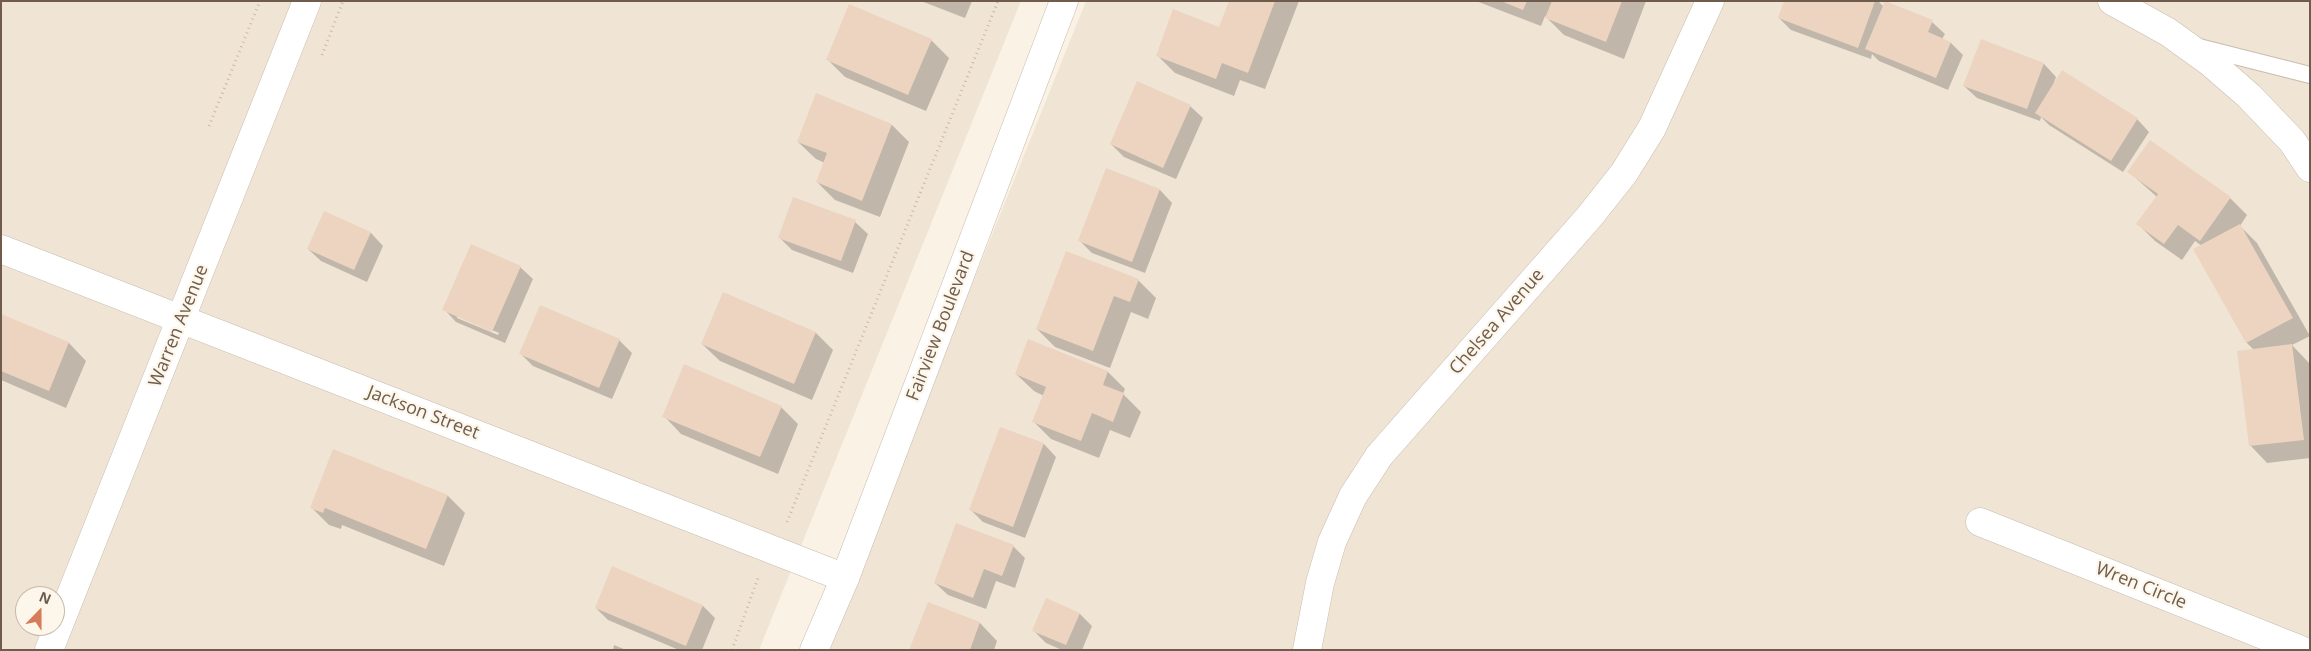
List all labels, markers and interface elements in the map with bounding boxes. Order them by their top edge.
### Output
street label: Fairview Boulevard [902,248,980,404]
street label: Warren Avenue [145,262,213,390]
street label: Chelsea Avenue [1445,265,1549,379]
street label: Jackson Street [364,382,482,444]
street label: Wren Circle [2092,558,2190,614]
north arrow [15,586,65,636]
text: N [37,587,54,608]

